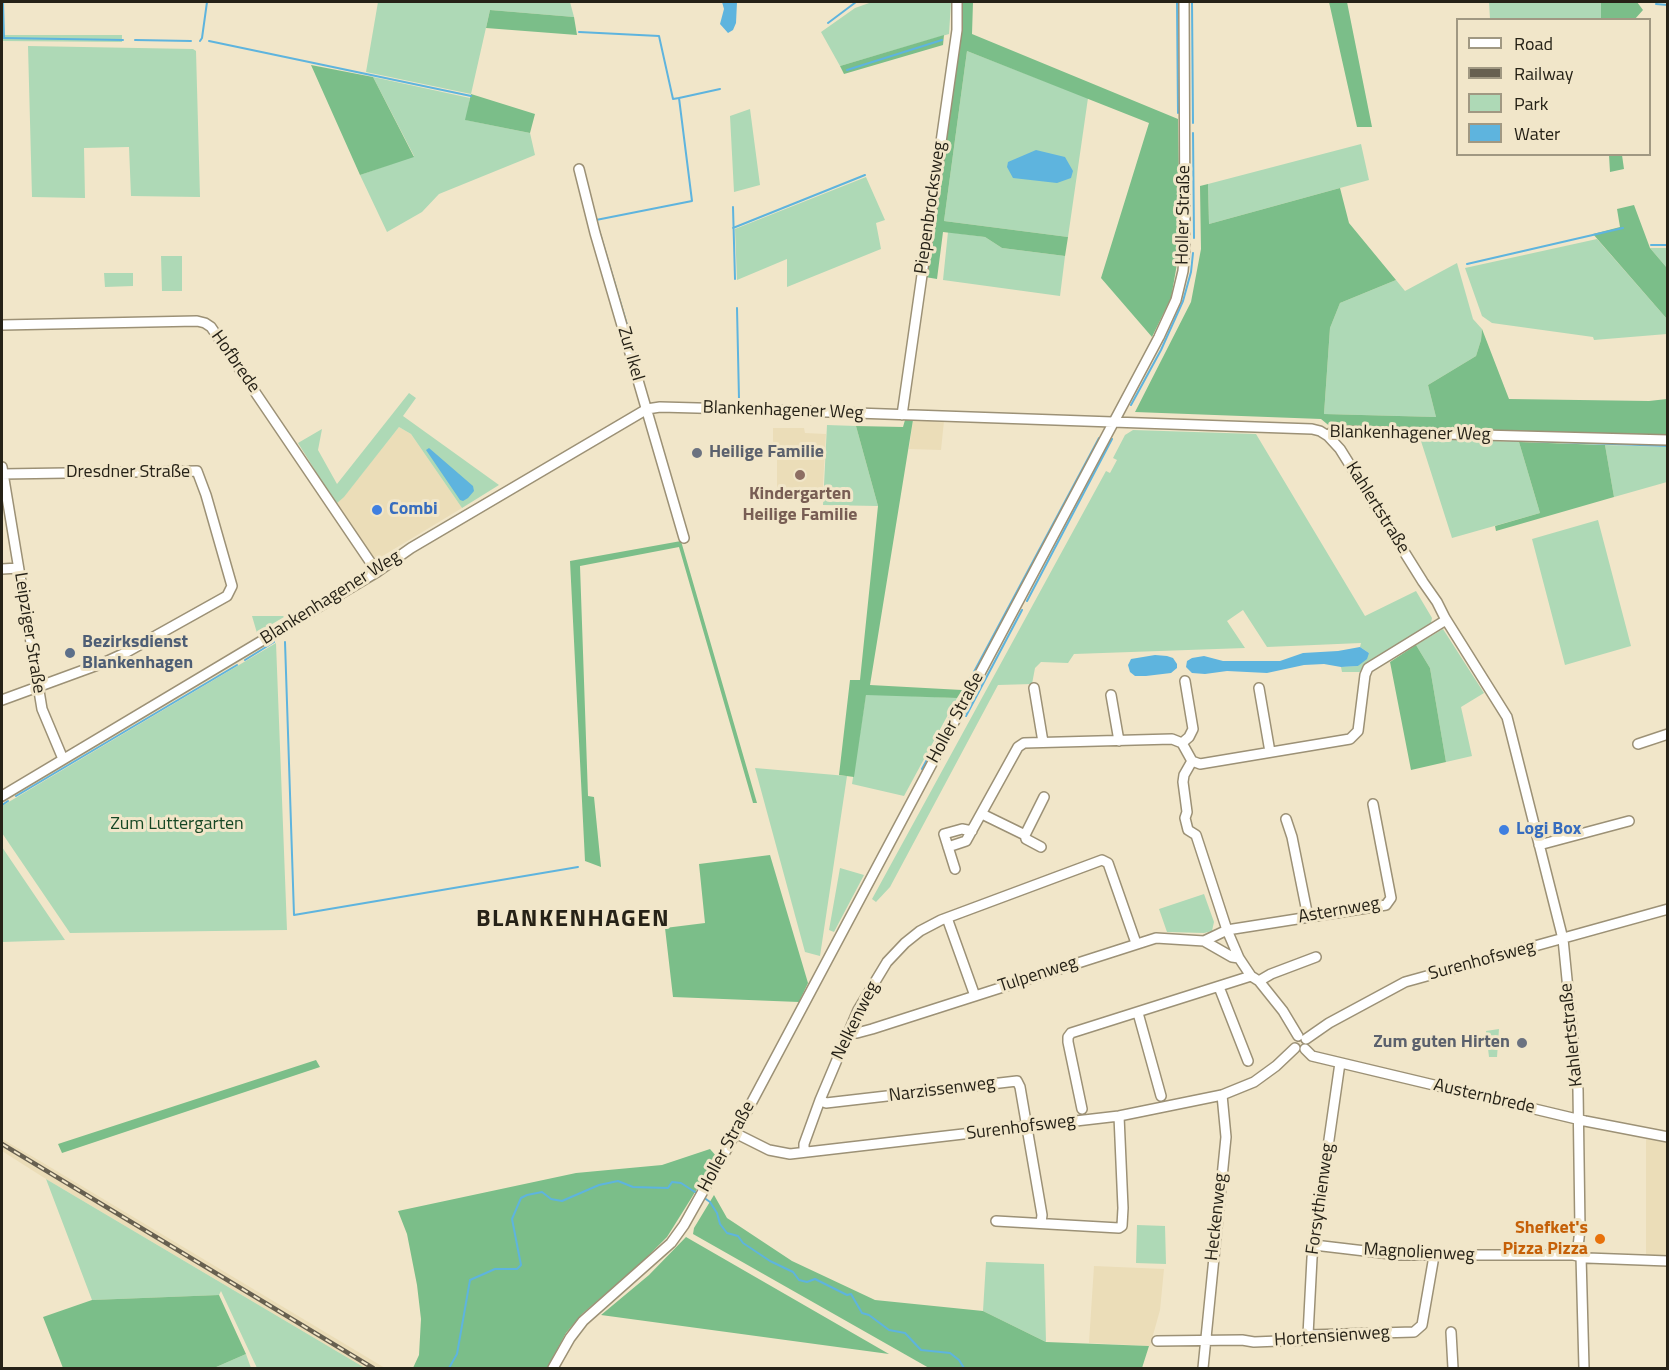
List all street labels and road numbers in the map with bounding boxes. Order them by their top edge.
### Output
street label: Piepenbrocksweg [911,140,951,276]
street label: Holler Straße [1172,165,1196,265]
street label: Zur Ikel [612,324,648,384]
street label: Hofbrede [206,327,264,397]
street label: Blankenhagener Weg [702,397,864,425]
street label: Blankenhagener Weg [1329,422,1491,446]
street label: Kahlertstraße [1340,458,1414,558]
street label: Dresdner Straße [66,462,190,484]
street label: Blankenhagener Weg [257,546,405,650]
street label: Leipziger Straße [9,571,49,695]
street label: Holler Straße [923,669,989,767]
street label: Asternweg [1297,893,1381,929]
street label: Surenhofsweg [1426,936,1538,986]
street label: Tulpenweg [996,952,1080,998]
street label: Nelkenweg [828,978,884,1064]
street label: Kahlertstraße [1556,982,1588,1088]
street label: Narzissenweg [888,1073,996,1107]
street label: Austernbrede [1431,1075,1537,1119]
street label: Holler Straße [694,1098,760,1196]
street label: Surenhofsweg [965,1111,1077,1145]
street label: Forsythienweg [1302,1142,1340,1256]
street label: Heckenweg [1202,1172,1232,1262]
street label: Magnolienweg [1363,1239,1475,1267]
street label: Hortensienweg [1273,1322,1391,1352]

